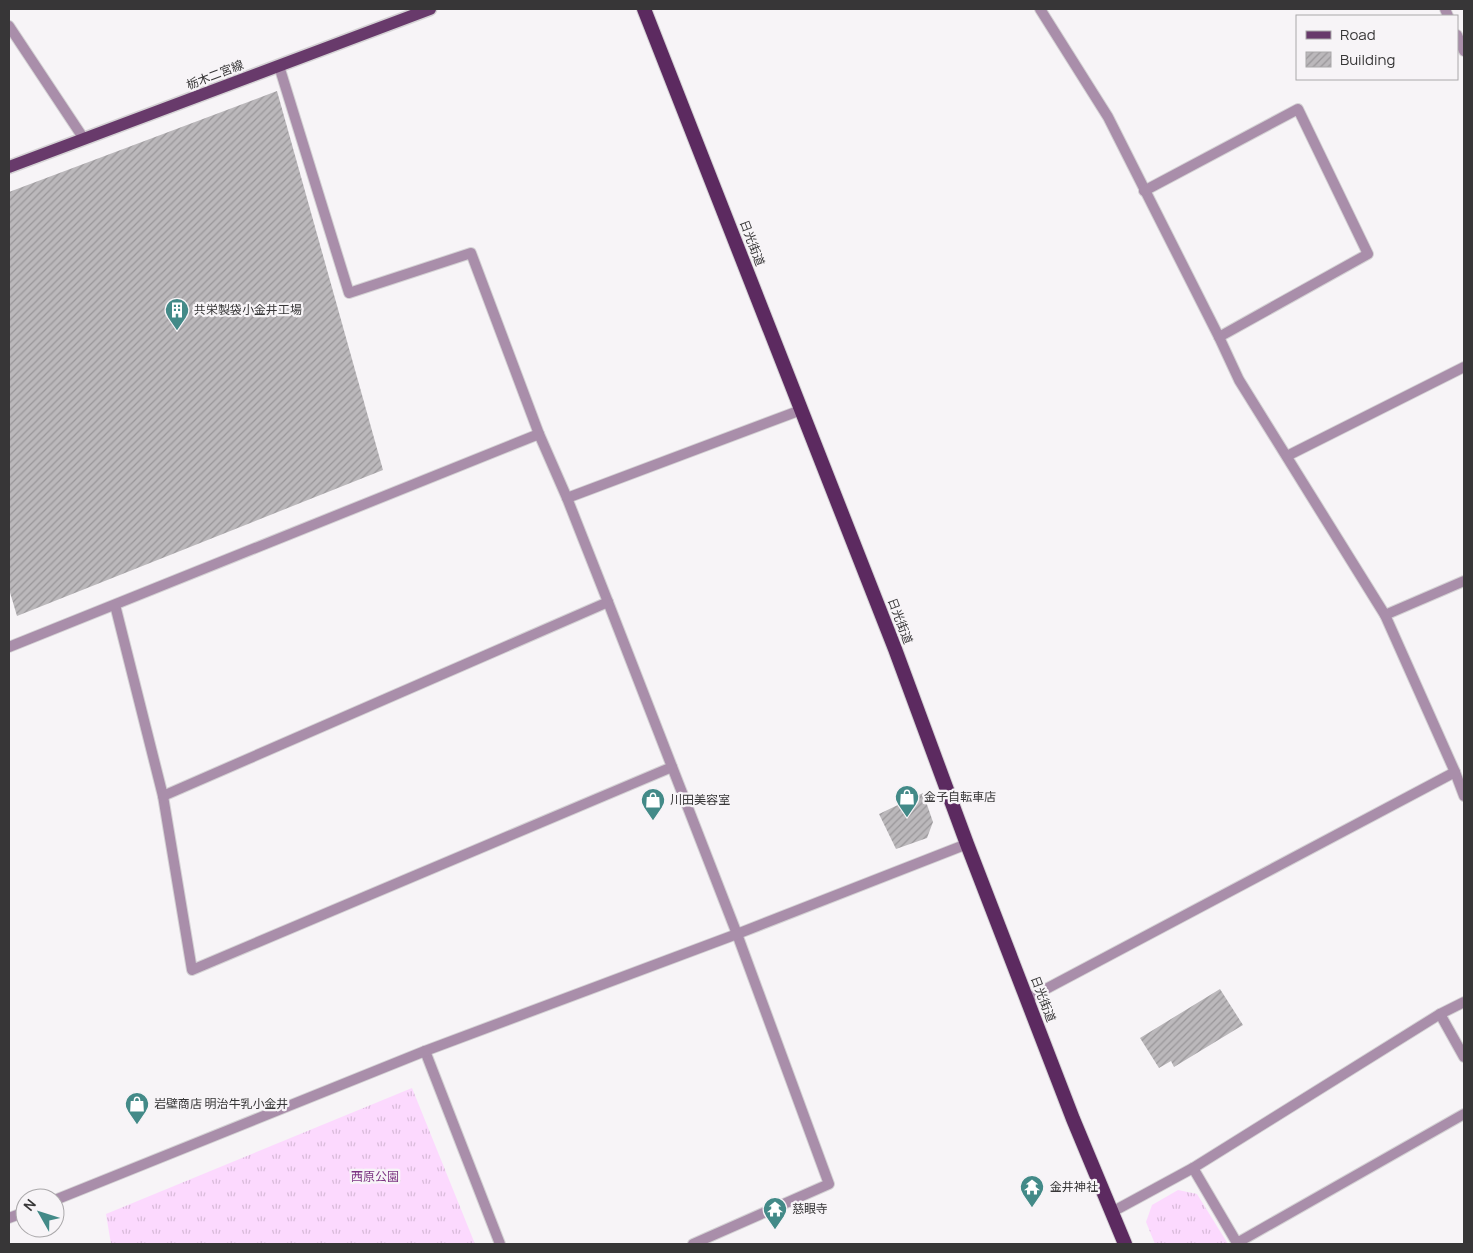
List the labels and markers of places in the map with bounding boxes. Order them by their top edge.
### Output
building icon: 共栄製袋小金井工場 [164,297,190,331]
place label: 共栄製袋小金井工場 [194,301,302,318]
shop icon: 金子自転車店 [894,784,920,818]
shop icon: 川田美容室 [640,787,666,821]
place label: 金子自転車店 [924,788,996,805]
place label: 川田美容室 [670,791,730,808]
shop icon: 岩壁商店 明治牛乳小金井 [124,1091,150,1125]
place label: 岩壁商店 明治牛乳小金井 [154,1095,288,1112]
temple icon: 金井神社 [1019,1174,1045,1208]
place label: 金井神社 [1050,1178,1098,1195]
temple icon: 慈眼寺 [762,1196,788,1230]
place label: 慈眼寺 [792,1200,828,1217]

